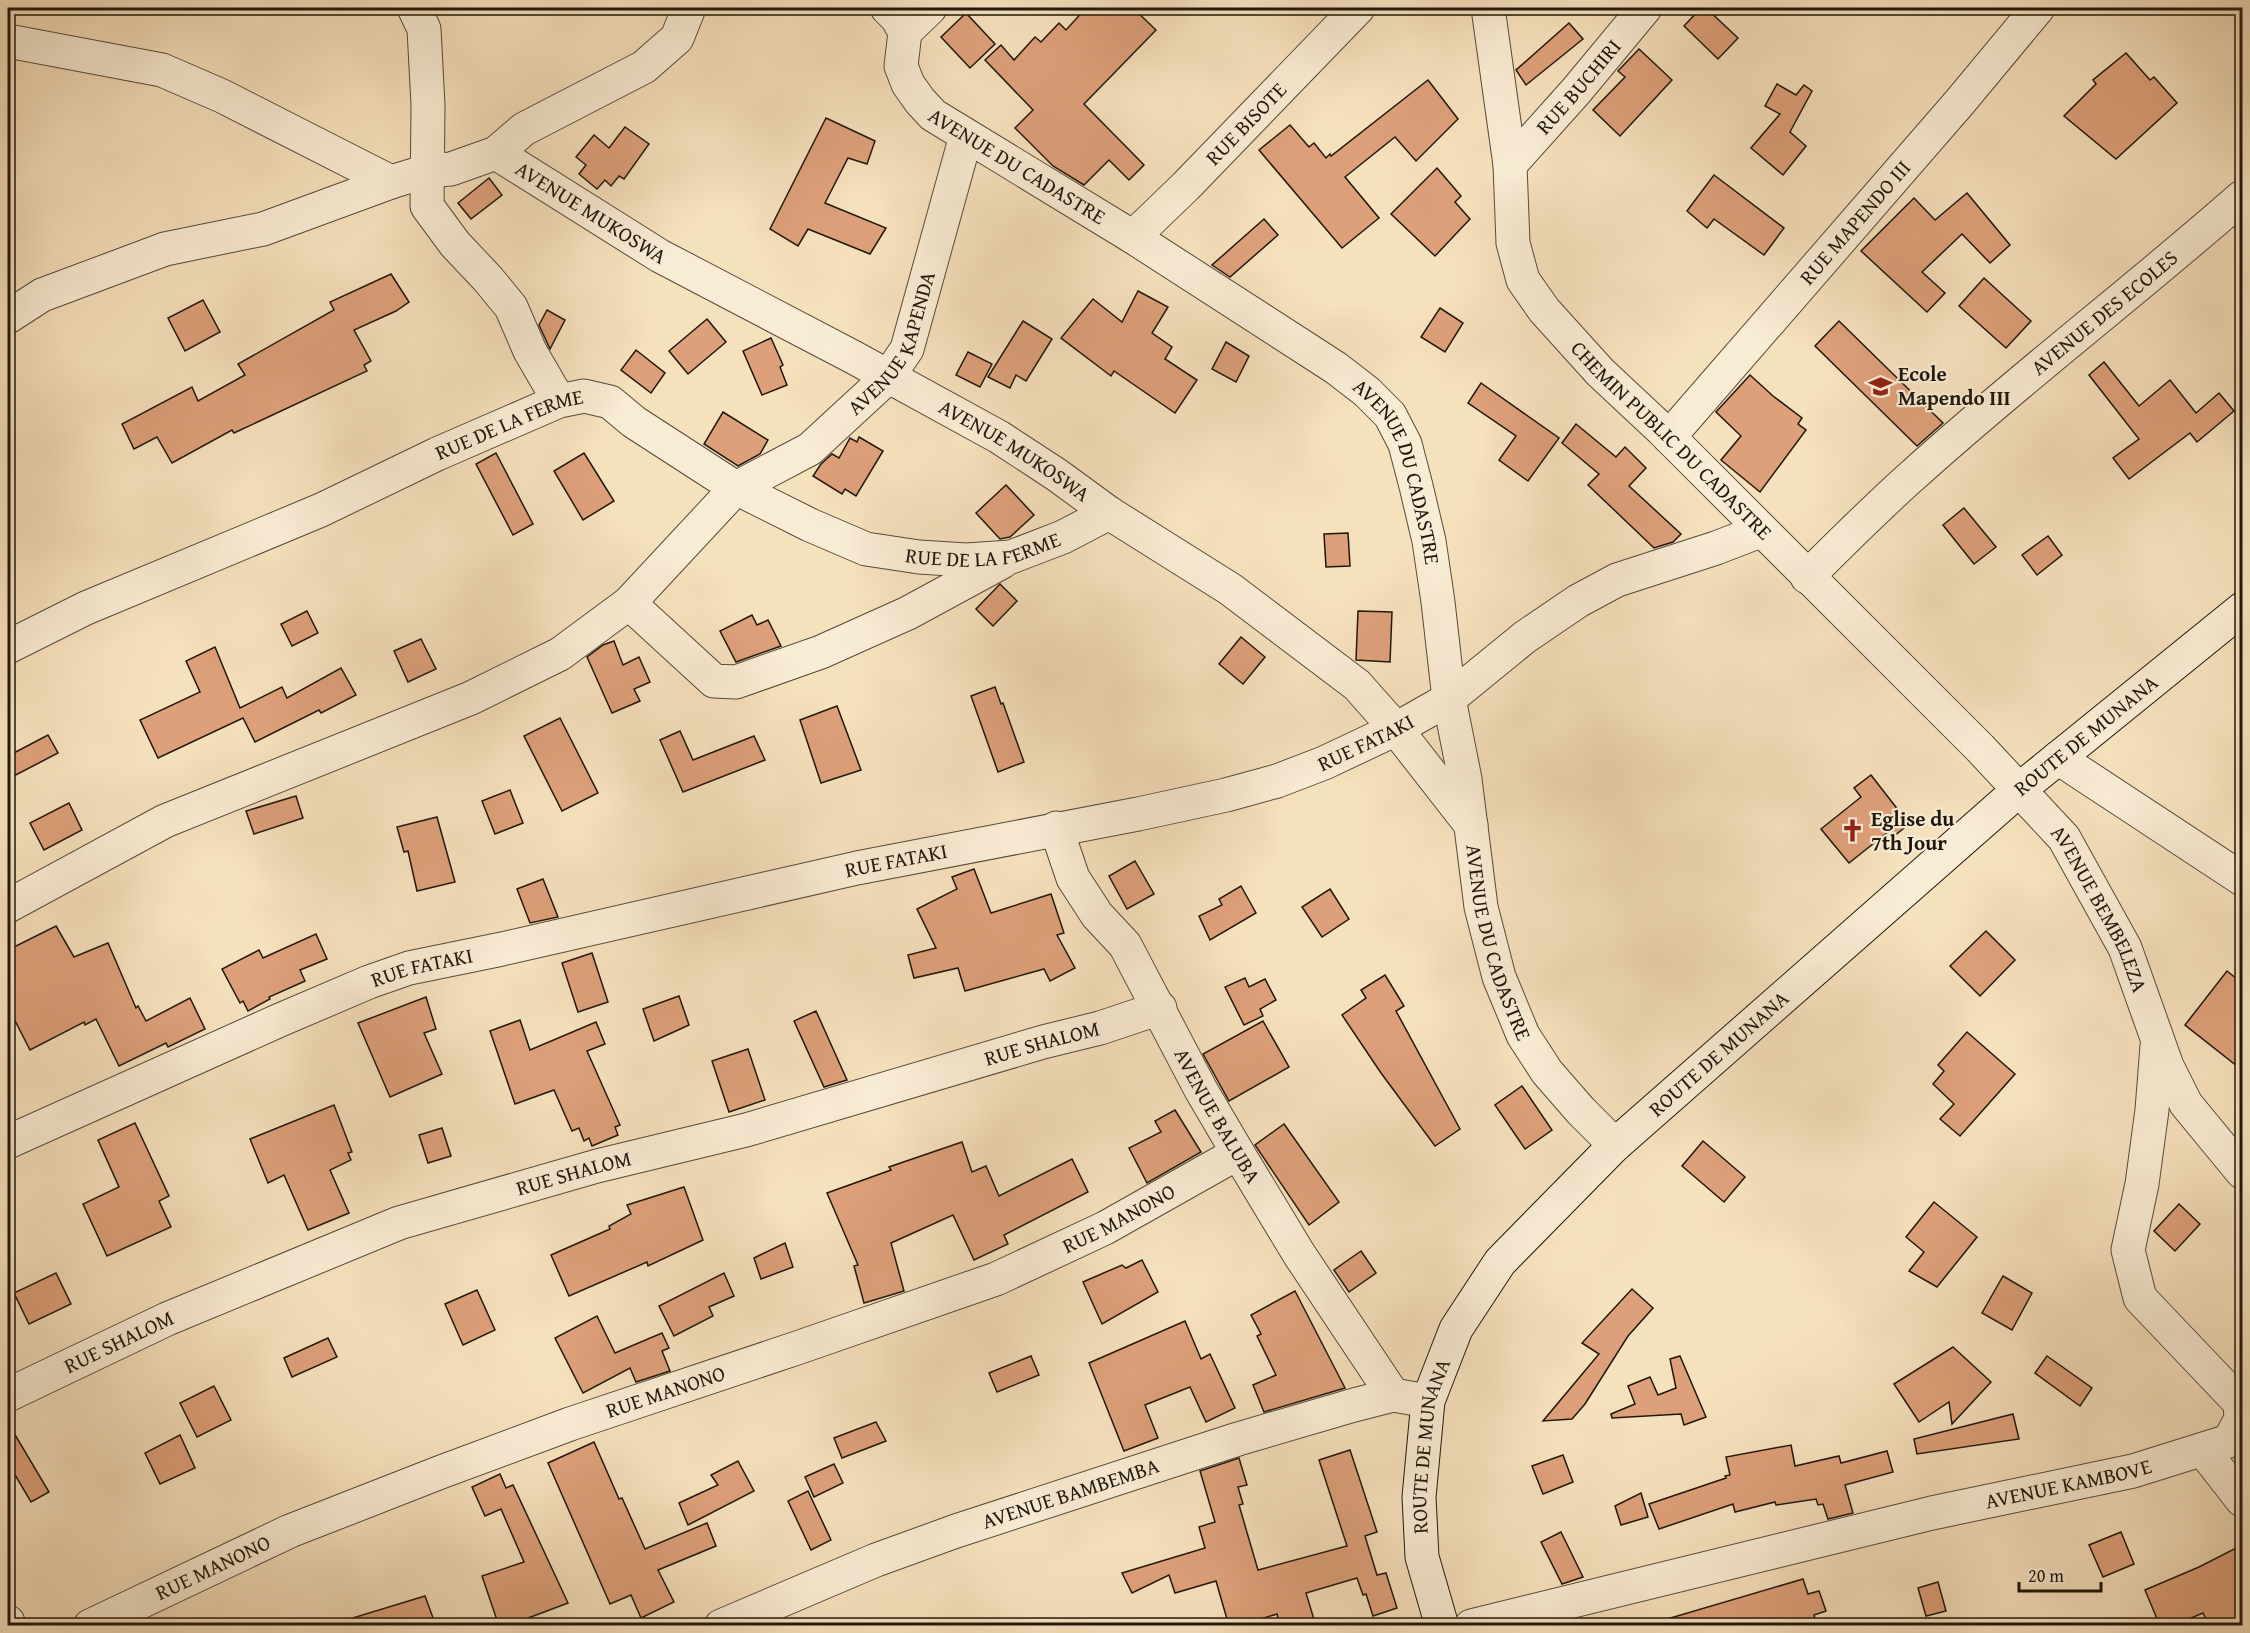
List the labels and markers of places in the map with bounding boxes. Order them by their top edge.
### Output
place label: Ecole Mapendo III [1898,358,2011,413]
school or university icon: Ecole Mapendo III [1867,373,1893,399]
place label: Eglise du 7th Jour [1871,803,1954,858]
church icon: Eglise du 7th Jour [1840,818,1866,844]

